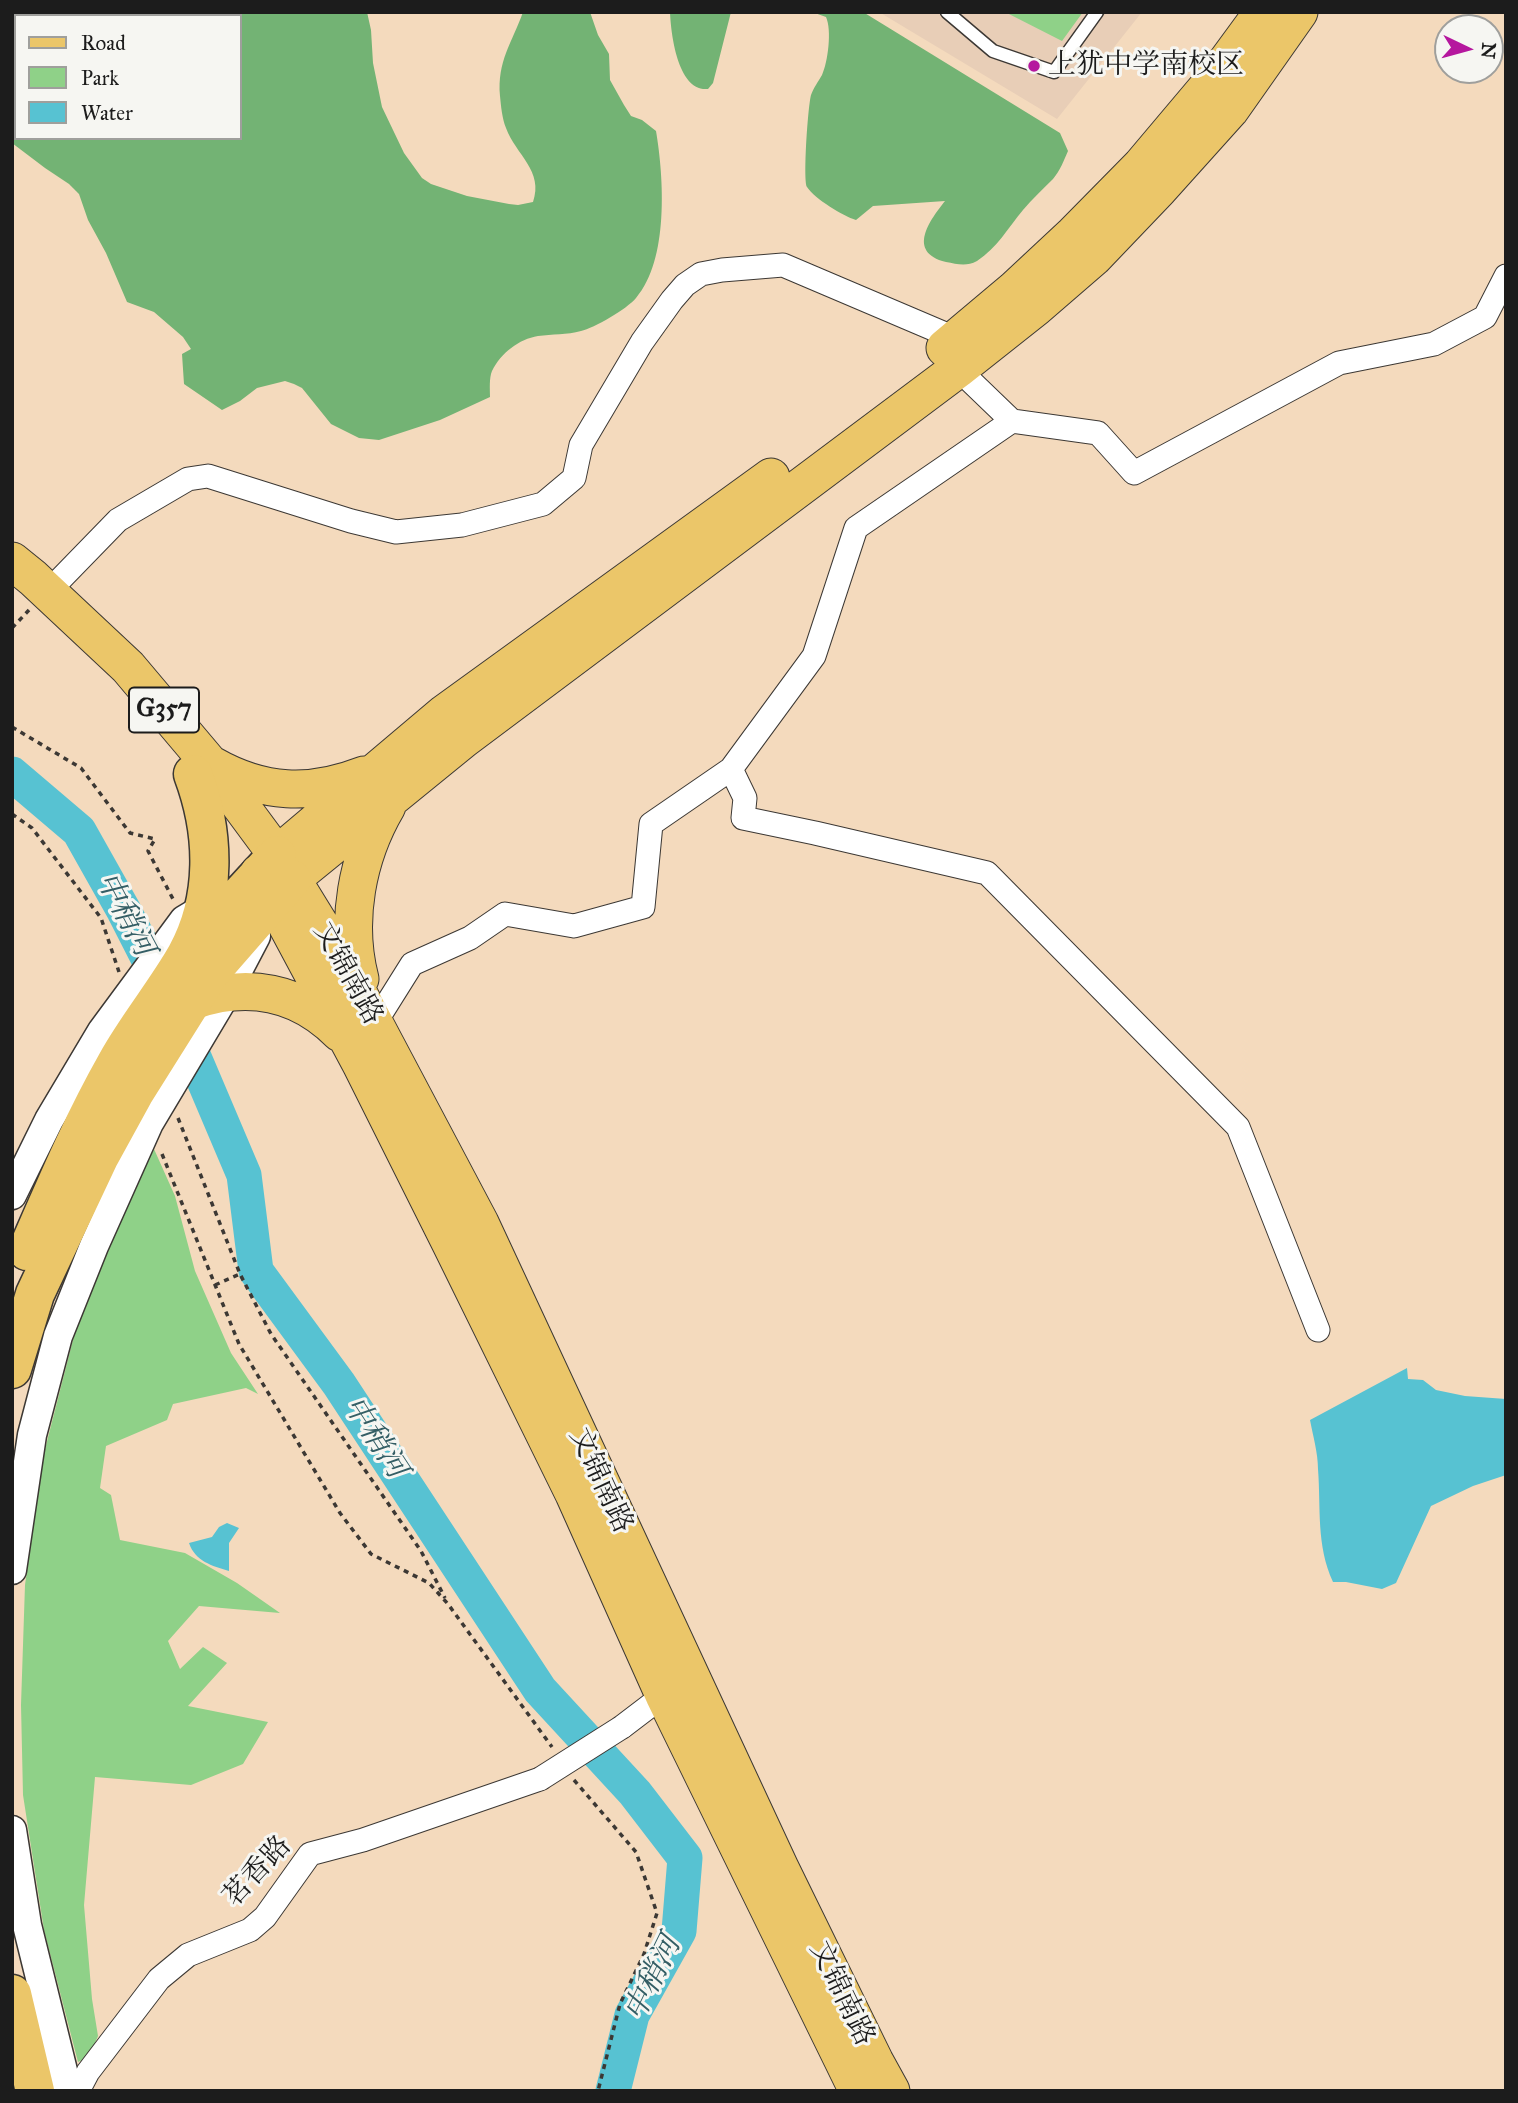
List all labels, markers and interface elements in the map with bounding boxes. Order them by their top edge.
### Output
legend [14,14,242,140]
north arrow [1434,14,1504,84]
text: Road [81,30,126,56]
text: N [1476,42,1501,60]
place label: 上犹中学南校区 [1048,49,1244,83]
marker: 上犹中学南校区 [1026,58,1042,74]
text: Park [81,65,119,91]
text: Water [81,100,133,126]
road number: G357 [129,688,199,732]
water label: 中稍河 [87,867,161,963]
street label: 文锦南路 [305,917,389,1031]
water label: 中稍河 [334,1390,414,1486]
street label: 文锦南路 [561,1423,639,1539]
street label: 茗香路 [217,1830,299,1914]
water label: 中稍河 [618,1931,690,2027]
street label: 文锦南路 [801,1936,881,2052]

